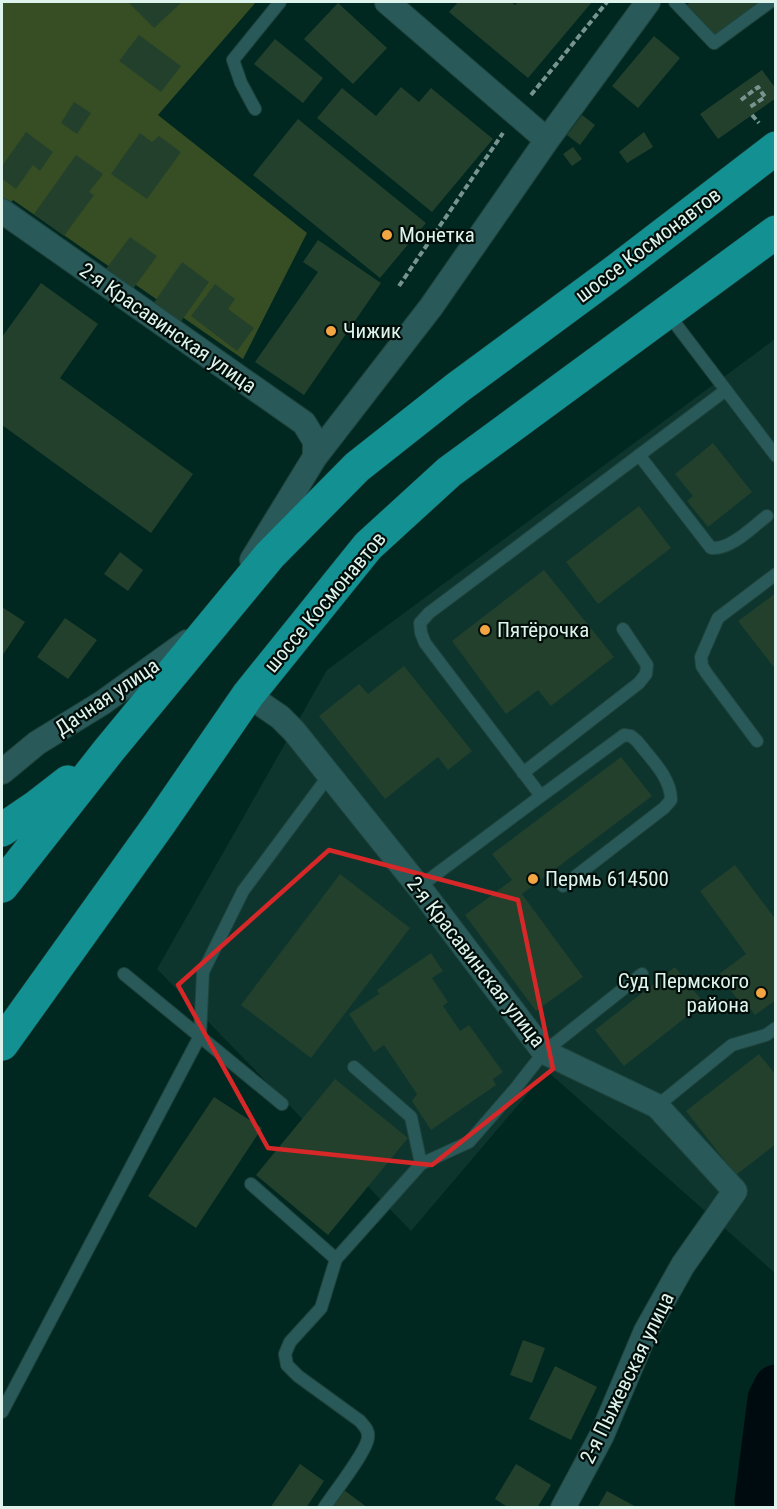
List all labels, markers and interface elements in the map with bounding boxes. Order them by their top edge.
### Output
street label: шоссе Космонавтов [570,182,726,308]
place label: Монетка [399,223,475,247]
marker: Монетка [380,228,394,242]
street label: 2-я Красавинская улица [75,258,261,398]
place label: Чижик [343,319,401,343]
marker: Чижик [324,324,338,338]
street label: шоссе Космонавтов [259,527,391,677]
place label: Пятёрочка [497,618,589,642]
marker: Пятёрочка [478,623,492,637]
street label: Дачная улица [50,653,164,741]
place label: Пермь 614500 [545,867,669,891]
street label: 2-я Красавинская улица [402,872,550,1052]
marker: Пермь 614500 [526,872,540,886]
place label: Суд Пермского района [618,969,749,1017]
marker: Суд Пермского района [754,986,768,1000]
street label: 2-я Пыжевская улица [575,1288,679,1468]

